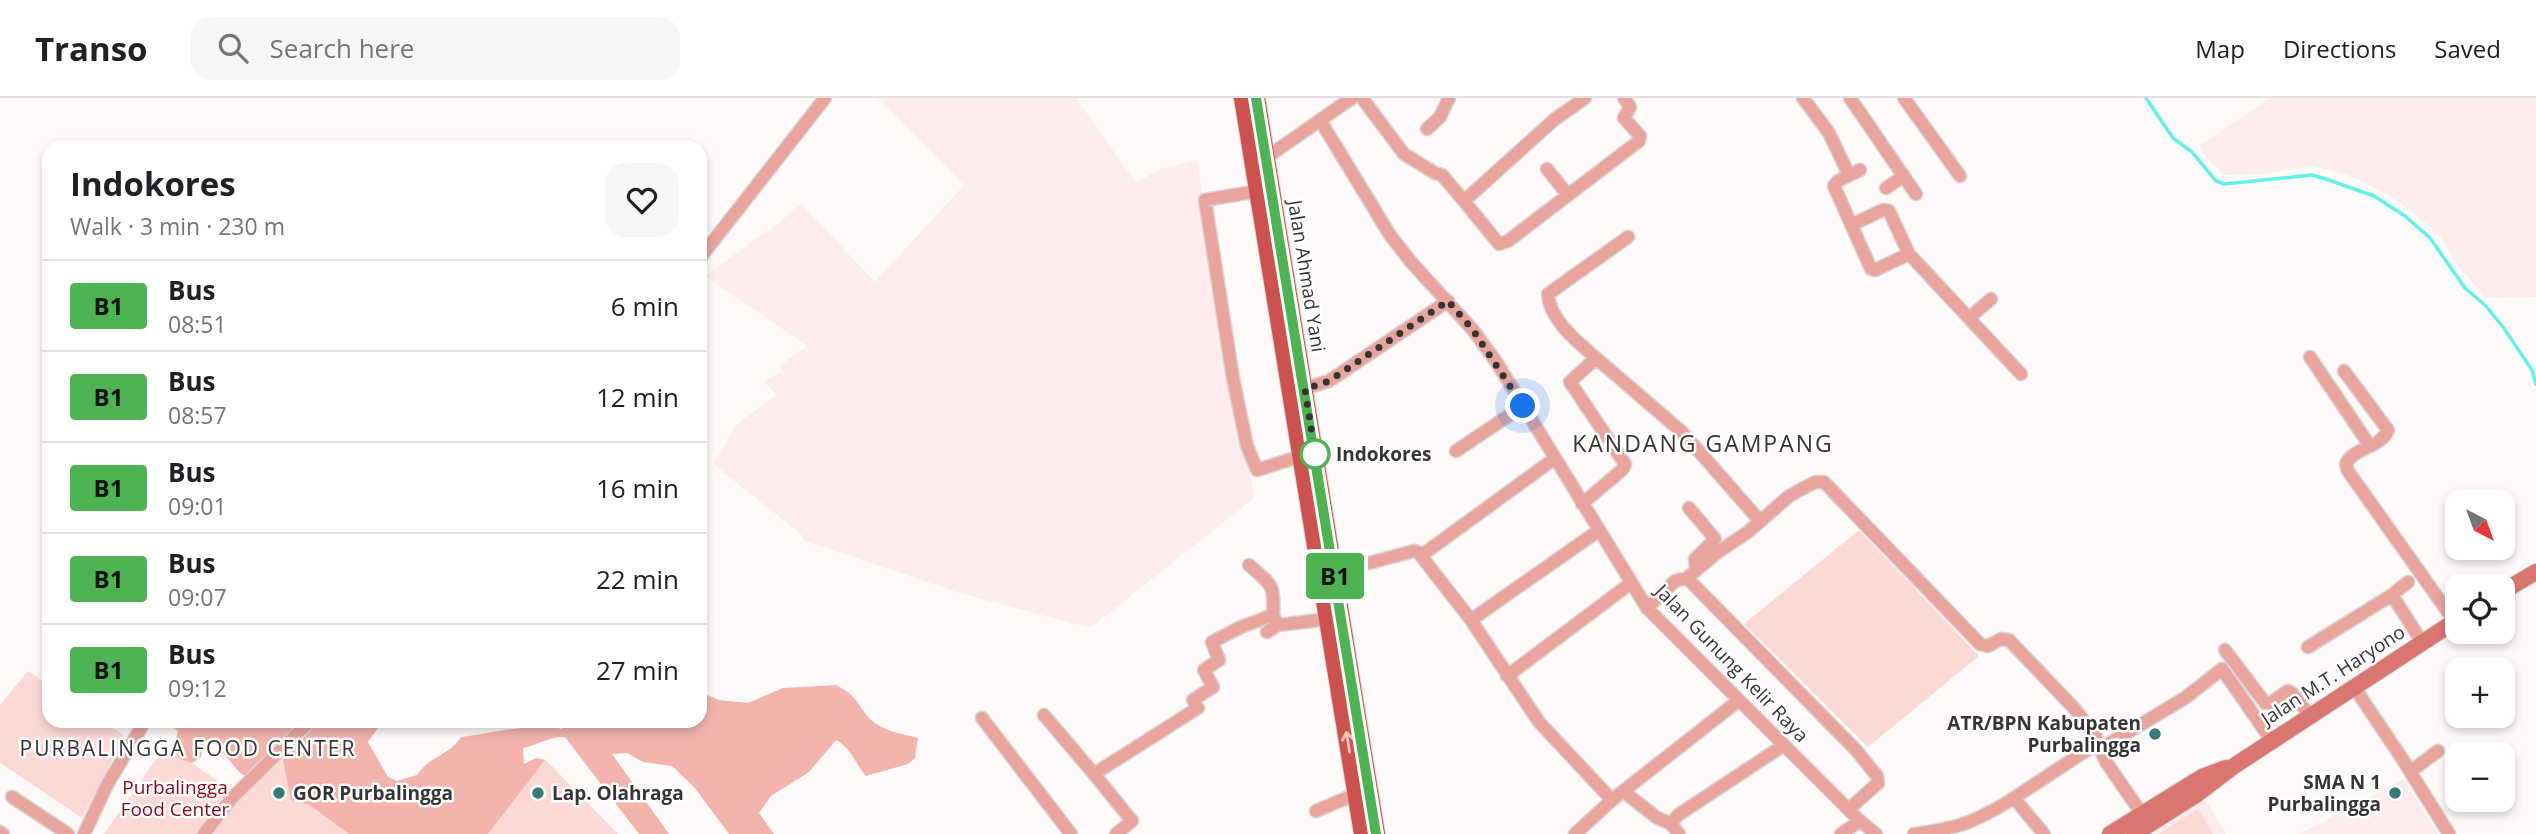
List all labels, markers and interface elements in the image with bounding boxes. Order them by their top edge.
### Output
search box [190,17,680,80]
text: Transo [35,26,148,71]
icon: search [214,29,252,67]
text: Search here [270,30,414,66]
text: Map [2195,32,2245,65]
text: Directions [2283,32,2396,65]
text: Saved [2434,32,2501,65]
text: Indokores [70,161,236,206]
button: heart [605,163,679,237]
street label: Jalan Ahmad Yani [1282,196,1332,354]
text: Walk · 3 min · 230 m [70,210,285,242]
text: Bus [168,272,215,308]
text: 6 min [611,288,679,324]
text: B1 [94,289,123,322]
text: 08:51 [168,308,227,340]
text: Bus [168,363,215,399]
text: 12 min [596,379,679,415]
text: B1 [94,380,123,413]
your location [1505,388,1540,423]
text: 08:57 [168,399,227,431]
district label: KANDANG GAMPANG [1572,427,1834,459]
marker: Indokores [1300,439,1330,469]
place label: Indokores [1336,441,1431,467]
text: Bus [168,454,215,490]
text: 16 min [596,470,679,506]
text: B1 [94,471,123,504]
text: 09:01 [168,490,227,522]
north arrow [2445,490,2515,560]
map controls [2445,490,2515,812]
text: Bus [168,545,215,581]
line badge: B1 [1304,553,1366,599]
text: B1 [1320,559,1350,592]
text: 22 min [596,561,679,597]
text: B1 [94,562,123,595]
button: locate [2445,574,2515,644]
street label: Jalan Gunung Kelir Raya [1648,577,1814,748]
text: 09:07 [168,581,227,613]
street label: Jalan M.T. Haryono [2254,619,2410,732]
text: Bus [168,636,215,672]
text: 27 min [596,652,679,688]
text: B1 [94,653,123,686]
button: + [2445,658,2515,728]
text: 09:12 [168,672,227,704]
place label: ATR/BPN Kabupaten Purbalingga [1947,710,2141,758]
marker: ATR/BPN Kabupaten Purbalingga [2147,726,2163,742]
one-way arrow [1341,732,1354,754]
district label: PURBALINGGA FOOD CENTER [20,734,356,762]
button: − [2445,742,2515,812]
place label: SMA N 1 Purbalingga [2267,769,2381,817]
park label: Purbalingga Food Center [121,774,230,822]
place label: GOR Purbalingga [293,780,453,806]
place label: Lap. Olahraga [552,780,684,806]
marker: GOR Purbalingga [271,785,287,801]
marker: Lap. Olahraga [530,785,546,801]
marker: SMA N 1 Purbalingga [2387,785,2403,801]

